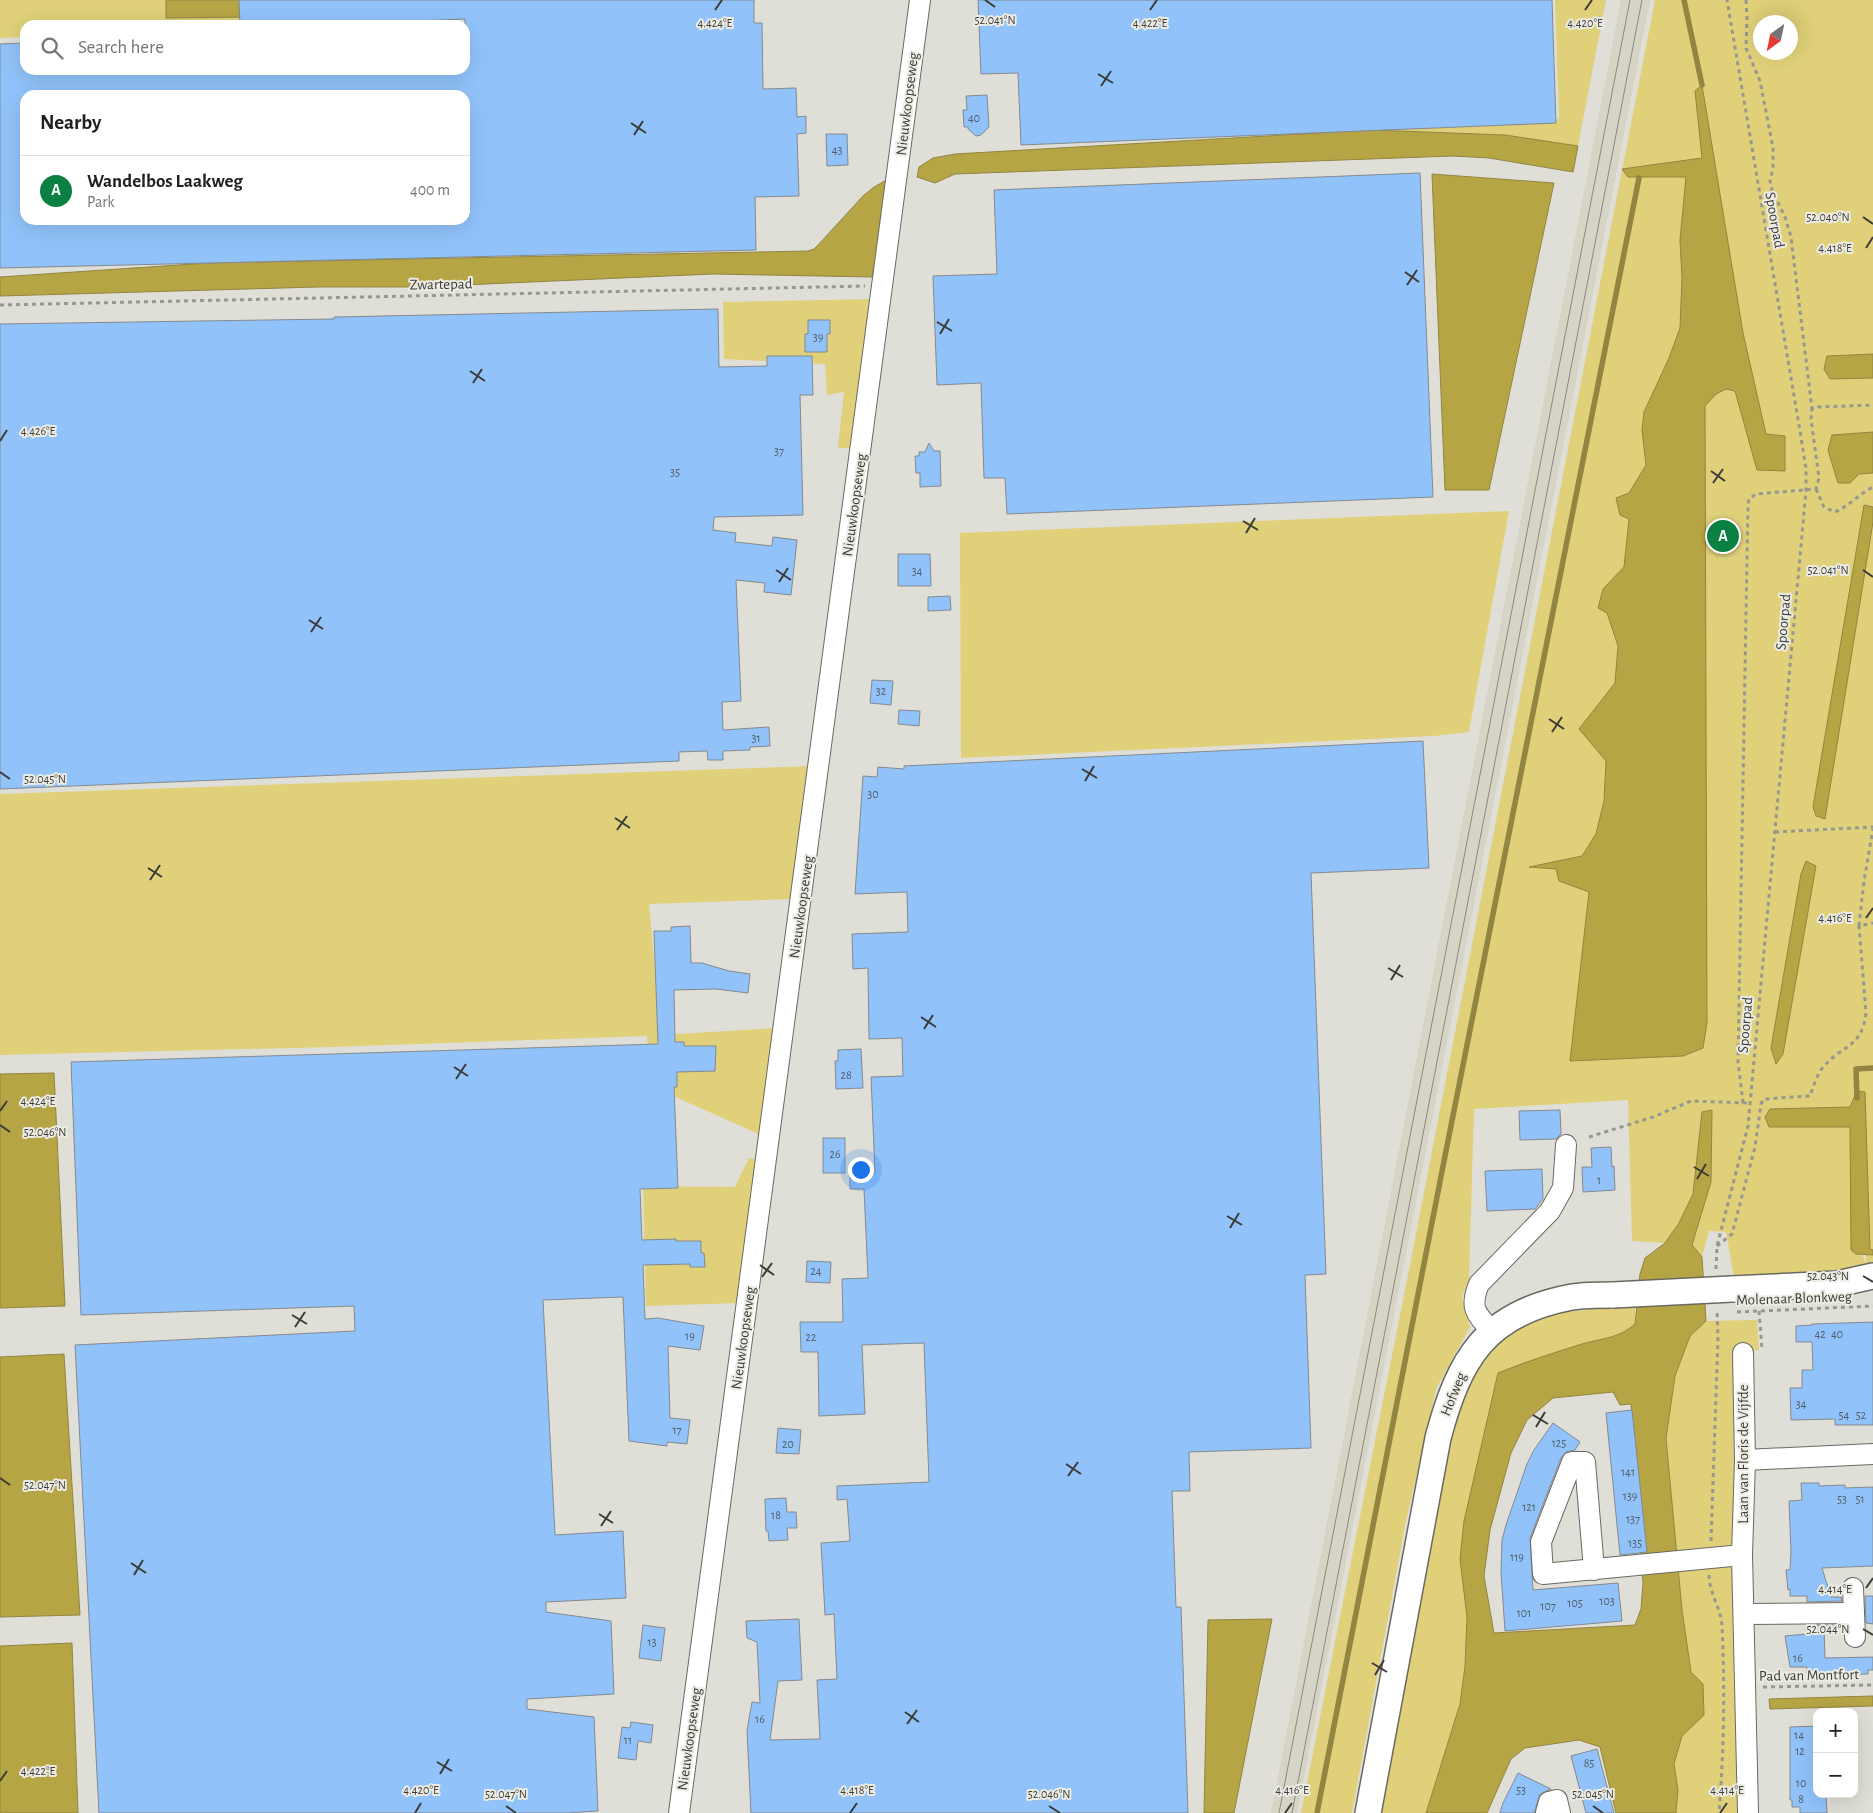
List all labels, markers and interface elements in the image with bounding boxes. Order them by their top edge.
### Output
text: 52.041°N [974,14,1016,26]
north arrow [1753,15,1798,60]
text: 4.424°E [698,17,733,29]
text: 4.422°E [1133,17,1167,29]
text: 4.420°E [1567,17,1603,29]
search box [20,20,470,75]
icon: search [38,34,66,62]
text: Search here [78,38,164,57]
street label: Nieuwkoopseweg [894,51,921,156]
text: Nearby [40,112,101,133]
house number: 40 [968,112,980,124]
house number: 43 [832,144,842,156]
text: Wandelbos Laakweg [87,172,243,191]
text: A [51,182,61,198]
text: 400 m [410,182,450,198]
street label: Spoorpad [1762,191,1787,249]
text: Park [87,194,115,210]
text: 52.040°N [1806,211,1850,223]
text: 4.418°E [1818,242,1852,254]
street label: Zwartepad [409,276,473,293]
house number: 39 [813,331,824,343]
text: 4.426°E [21,425,56,437]
house number: 37 [774,445,784,457]
street label: Nieuwkoopseweg [840,452,869,557]
house number: 35 [670,466,680,478]
pin: A [1707,517,1739,555]
text: 52.041°N [1807,564,1849,576]
house number: 34 [912,565,923,577]
street label: Spoorpad [1774,593,1793,651]
house number: 32 [876,685,887,697]
house number: 31 [751,732,761,744]
text: 52.045°N [24,773,66,785]
house number: 30 [867,788,879,800]
street label: Nieuwkoopseweg [787,854,816,959]
text: 4.416°E [1818,912,1852,924]
street label: Spoorpad [1736,996,1755,1054]
house number: 28 [840,1069,852,1081]
text: 4.424°E [21,1095,56,1107]
text: 52.046°N [24,1126,66,1138]
house number: 26 [829,1148,841,1160]
your location [848,1157,874,1183]
house number: 1 [1597,1174,1601,1186]
house number: 24 [810,1265,822,1277]
text: 52.043°N [1807,1270,1849,1282]
street label: Nieuwkoopseweg [729,1285,758,1390]
street label: Molenaar Blonkweg [1736,1289,1853,1308]
house number: 42 [1814,1328,1826,1340]
house number: 40 [1831,1328,1843,1340]
house number: 19 [685,1330,695,1342]
house number: 22 [806,1331,817,1343]
street label: Hofweg [1438,1370,1469,1418]
street label: Laan van Floris de Vijfde [1736,1384,1751,1524]
house number: 34 [1796,1398,1807,1410]
house number: 54 [1839,1409,1850,1421]
house number: 52 [1856,1409,1867,1421]
house number: 17 [672,1424,682,1436]
house number: 125 [1552,1437,1566,1449]
house number: 20 [782,1438,794,1450]
house number: 141 [1621,1466,1635,1478]
text: 52.047°N [24,1479,66,1491]
house number: 139 [1623,1490,1638,1502]
house number: 53 [1837,1493,1847,1505]
house number: 51 [1855,1493,1865,1505]
house number: 121 [1522,1501,1536,1513]
house number: 18 [771,1509,781,1521]
house number: 137 [1626,1513,1640,1525]
house number: 135 [1628,1537,1642,1549]
house number: 119 [1510,1551,1524,1563]
text: 4.414°E [1818,1583,1852,1595]
house number: 103 [1599,1595,1615,1607]
house number: 105 [1567,1597,1583,1609]
house number: 107 [1540,1600,1556,1612]
house number: 101 [1517,1607,1531,1619]
text: 52.044°N [1807,1623,1849,1635]
house number: 13 [647,1636,657,1648]
house number: 16 [1793,1652,1803,1664]
street label: Pad van Montfort [1759,1667,1859,1684]
street label: Nieuwkoopseweg [675,1686,704,1791]
map controls [1813,1708,1858,1798]
button: + [1813,1708,1858,1753]
house number: 16 [755,1713,765,1725]
house number: 14 [1794,1729,1804,1741]
house number: 11 [624,1734,632,1746]
house number: 12 [1795,1745,1805,1757]
button: − [1813,1753,1858,1798]
house number: 85 [1584,1757,1594,1769]
text: 4.422°E [21,1765,55,1777]
house number: 10 [1796,1777,1806,1789]
text: 4.420°E [403,1784,439,1796]
text: 4.418°E [840,1784,874,1796]
text: 4.416°E [1275,1784,1309,1796]
house number: 53 [1516,1784,1526,1796]
text: 4.414°E [1710,1784,1744,1796]
text: 52.047°N [485,1788,527,1800]
text: 52.046°N [1028,1788,1070,1800]
text: 52.045°N [1572,1788,1614,1800]
house number: 8 [1798,1793,1804,1805]

